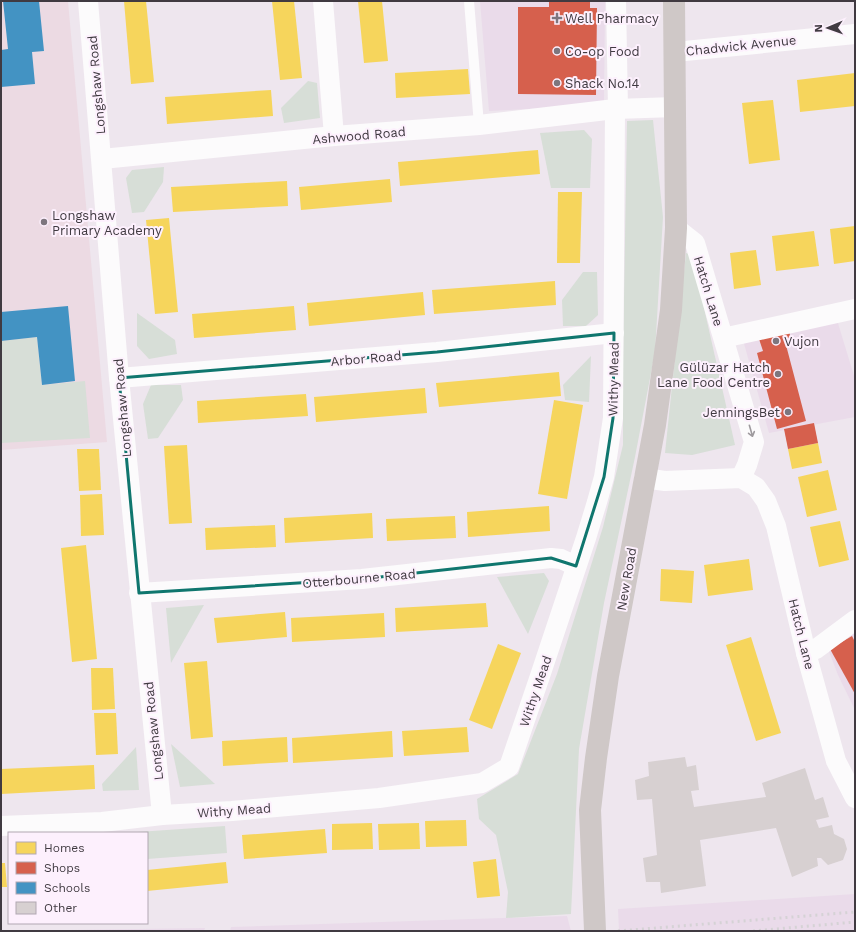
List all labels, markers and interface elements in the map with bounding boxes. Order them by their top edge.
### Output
north arrow [808,8,848,48]
place label: Well Pharmacy [565,11,659,26]
marker: Well Pharmacy [552,13,562,23]
text: N [812,24,825,33]
street label: Chadwick Avenue [685,32,797,59]
street label: Longshaw Road [85,35,108,135]
place label: Co-op Food [565,44,640,59]
marker: Co-op Food [552,46,562,56]
place label: Shack No.14 [565,76,640,91]
marker: Shack No.14 [552,78,562,88]
street label: Ashwood Road [312,124,406,147]
place label: Longshaw Primary Academy [52,208,162,238]
marker: Longshaw Primary Academy [39,217,49,227]
street label: Hatch Lane [691,254,726,328]
place label: Vujon [784,334,819,349]
marker: Vujon [771,336,781,346]
street label: Withy Mead [605,342,622,416]
street label: Arbor Road [330,348,402,369]
street label: Longshaw Road [111,358,134,458]
place label: Gülüzar Hatch Lane Food Centre [657,360,770,390]
marker: Gülüzar Hatch Lane Food Centre [773,369,783,379]
place label: JenningsBet [703,405,781,420]
marker: JenningsBet [783,407,793,417]
one-way arrow [748,425,755,438]
street label: New Road [614,547,639,612]
street label: Otterbourne Road [302,566,416,591]
street label: Hatch Lane [785,597,818,671]
street label: Withy Mead [516,654,555,729]
street label: Longshaw Road [141,681,166,781]
street label: Withy Mead [197,800,272,821]
legend [8,832,148,924]
text: Homes [44,841,85,855]
text: Shops [44,861,80,875]
text: Schools [44,881,90,895]
text: Other [44,901,77,915]

